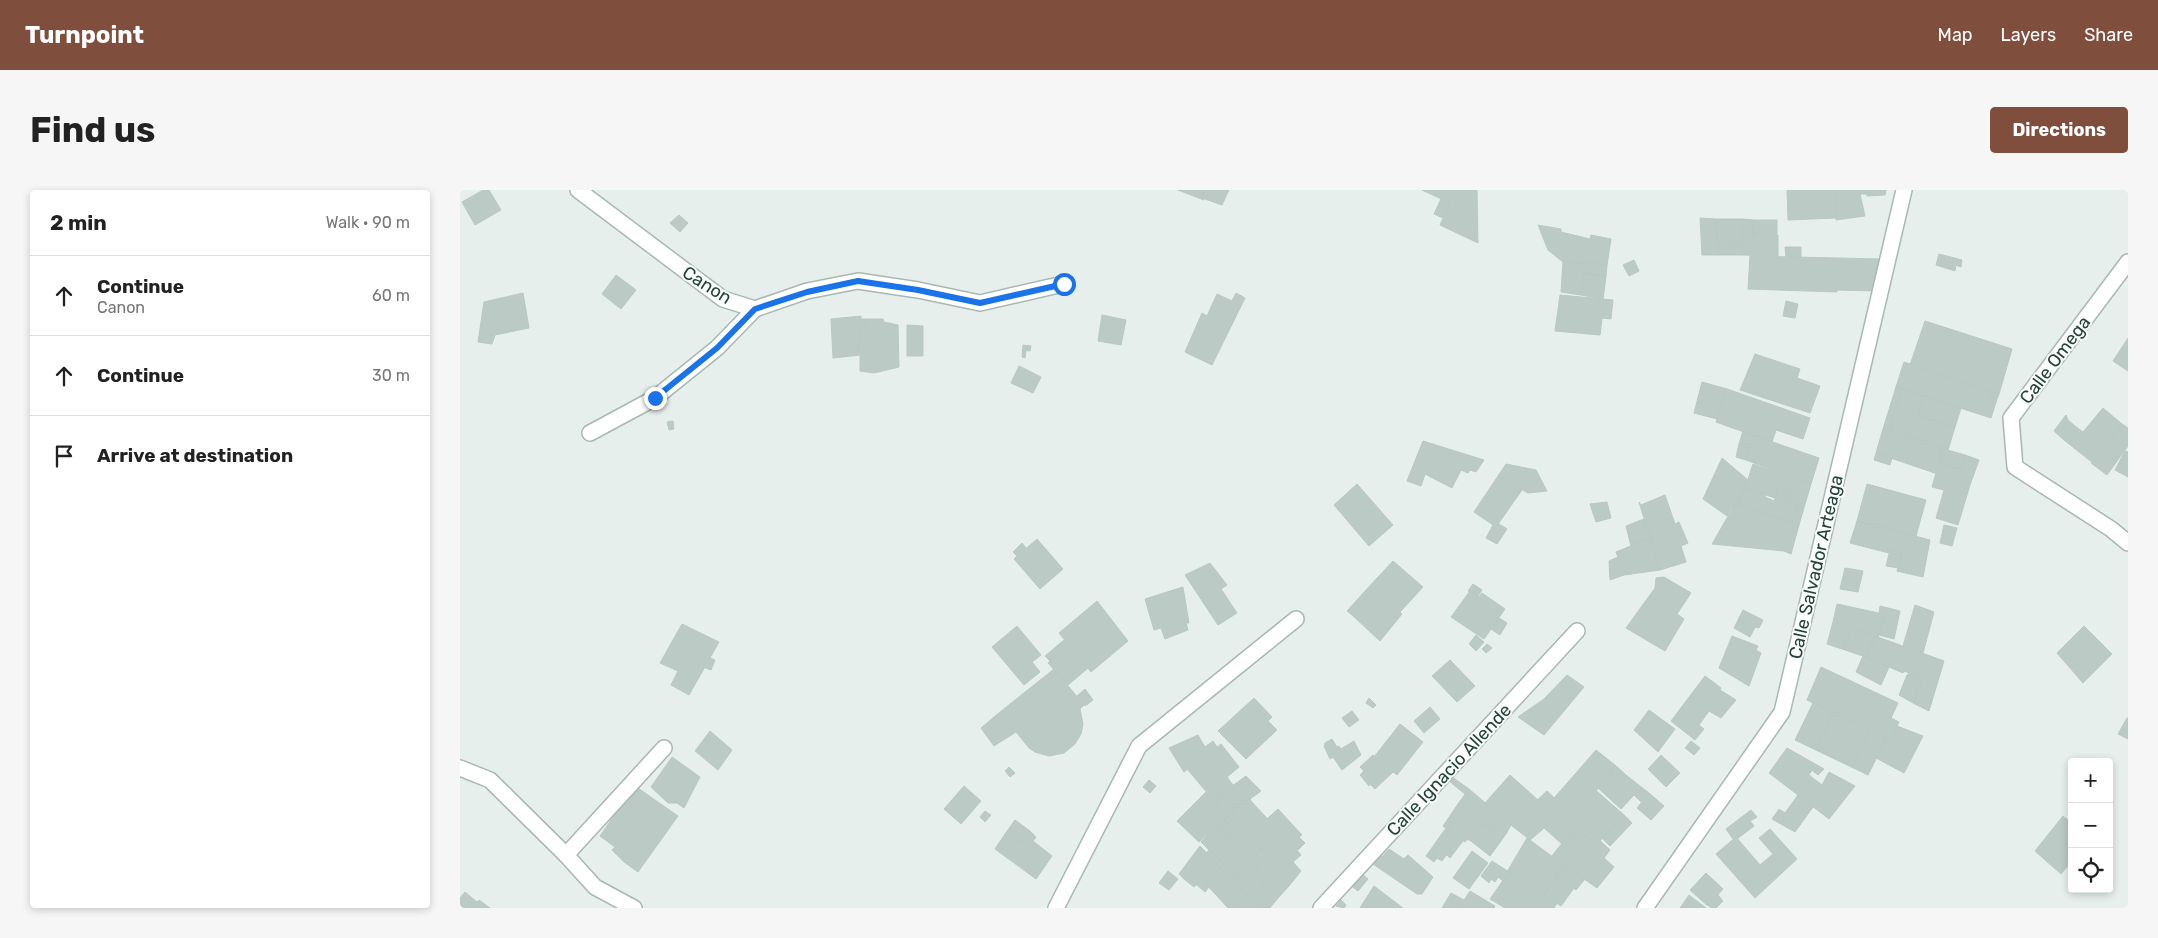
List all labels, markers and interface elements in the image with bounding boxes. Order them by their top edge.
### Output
text: Turnpoint [25,21,144,49]
text: Map [1938,24,1973,46]
text: Layers [2001,24,2056,46]
text: Share [2084,24,2133,46]
button: Directions [1990,107,2128,153]
text: Find us [30,109,155,151]
text: 2 min [50,210,107,235]
text: Walk · 90 m [326,213,410,232]
street label: Canon [678,261,736,309]
route start [1053,273,1076,296]
text: Continue [97,275,184,298]
icon: ahead [50,282,78,310]
text: 60 m [372,286,410,305]
text: Canon [97,298,145,317]
street label: Calle Omega [2015,312,2095,408]
icon: ahead [50,362,78,390]
text: Continue [97,364,184,387]
text: 30 m [372,366,410,385]
route end [644,387,667,410]
icon: arrive [50,442,78,470]
text: Arrive at destination [97,444,293,467]
street label: Calle Salvador Arteaga [1784,473,1848,661]
street label: Calle Ignacio Allende [1382,699,1516,841]
map controls [2068,758,2113,893]
button: + [2068,758,2113,803]
button: − [2068,803,2113,848]
button: locate [2068,848,2113,893]

